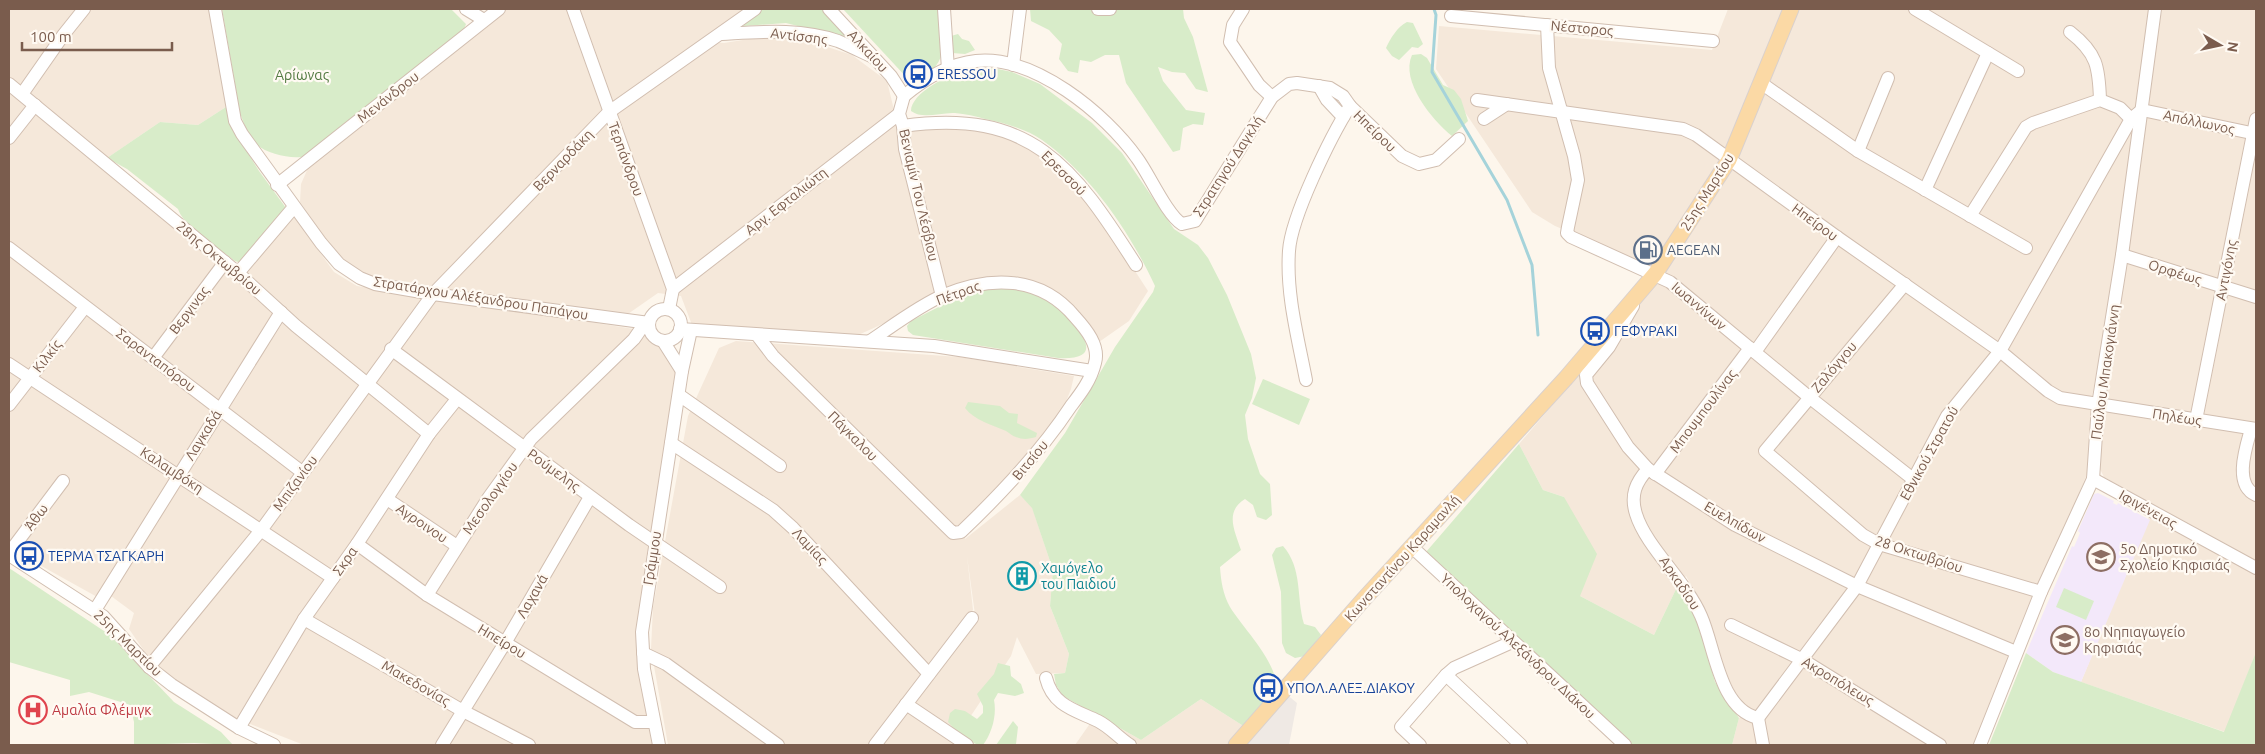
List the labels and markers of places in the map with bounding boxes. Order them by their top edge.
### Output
bus stop icon: ERESSOU [903,59,933,89]
place label: ERESSOU [937,66,997,82]
fuel station icon: AEGEAN [1633,235,1663,265]
place label: AEGEAN [1667,242,1720,258]
bus stop icon: ΓΕΦΥΡΑΚΙ [1580,316,1610,346]
place label: ΓΕΦΥΡΑΚΙ [1614,323,1677,339]
bus stop icon: ΤΕΡΜΑ ΤΣΑΓΚΑΡΗ [14,541,44,571]
place label: 5ο Δημοτικό Σχολείο Κηφισιάς [2120,541,2230,573]
school or university icon: 5ο Δημοτικό Σχολείο Κηφισιάς [2086,542,2116,572]
place label: ΤΕΡΜΑ ΤΣΑΓΚΑΡΗ [48,548,164,564]
place label: Χαμόγελο του Παιδιού [1041,560,1116,592]
building icon: Χαμόγελο του Παιδιού [1007,561,1037,591]
place label: 8ο Νηπιαγωγείο Κηφισιάς [2084,624,2185,656]
school or university icon: 8ο Νηπιαγωγείο Κηφισιάς [2050,625,2080,655]
bus stop icon: ΥΠΟΛ.ΑΛΕΞ.ΔΙΑΚΟΥ [1253,673,1283,703]
place label: ΥΠΟΛ.ΑΛΕΞ.ΔΙΑΚΟΥ [1287,680,1415,696]
hospital icon: Αμαλία Φλέμιγκ [18,695,48,725]
place label: Αμαλία Φλέμιγκ [52,702,151,718]

